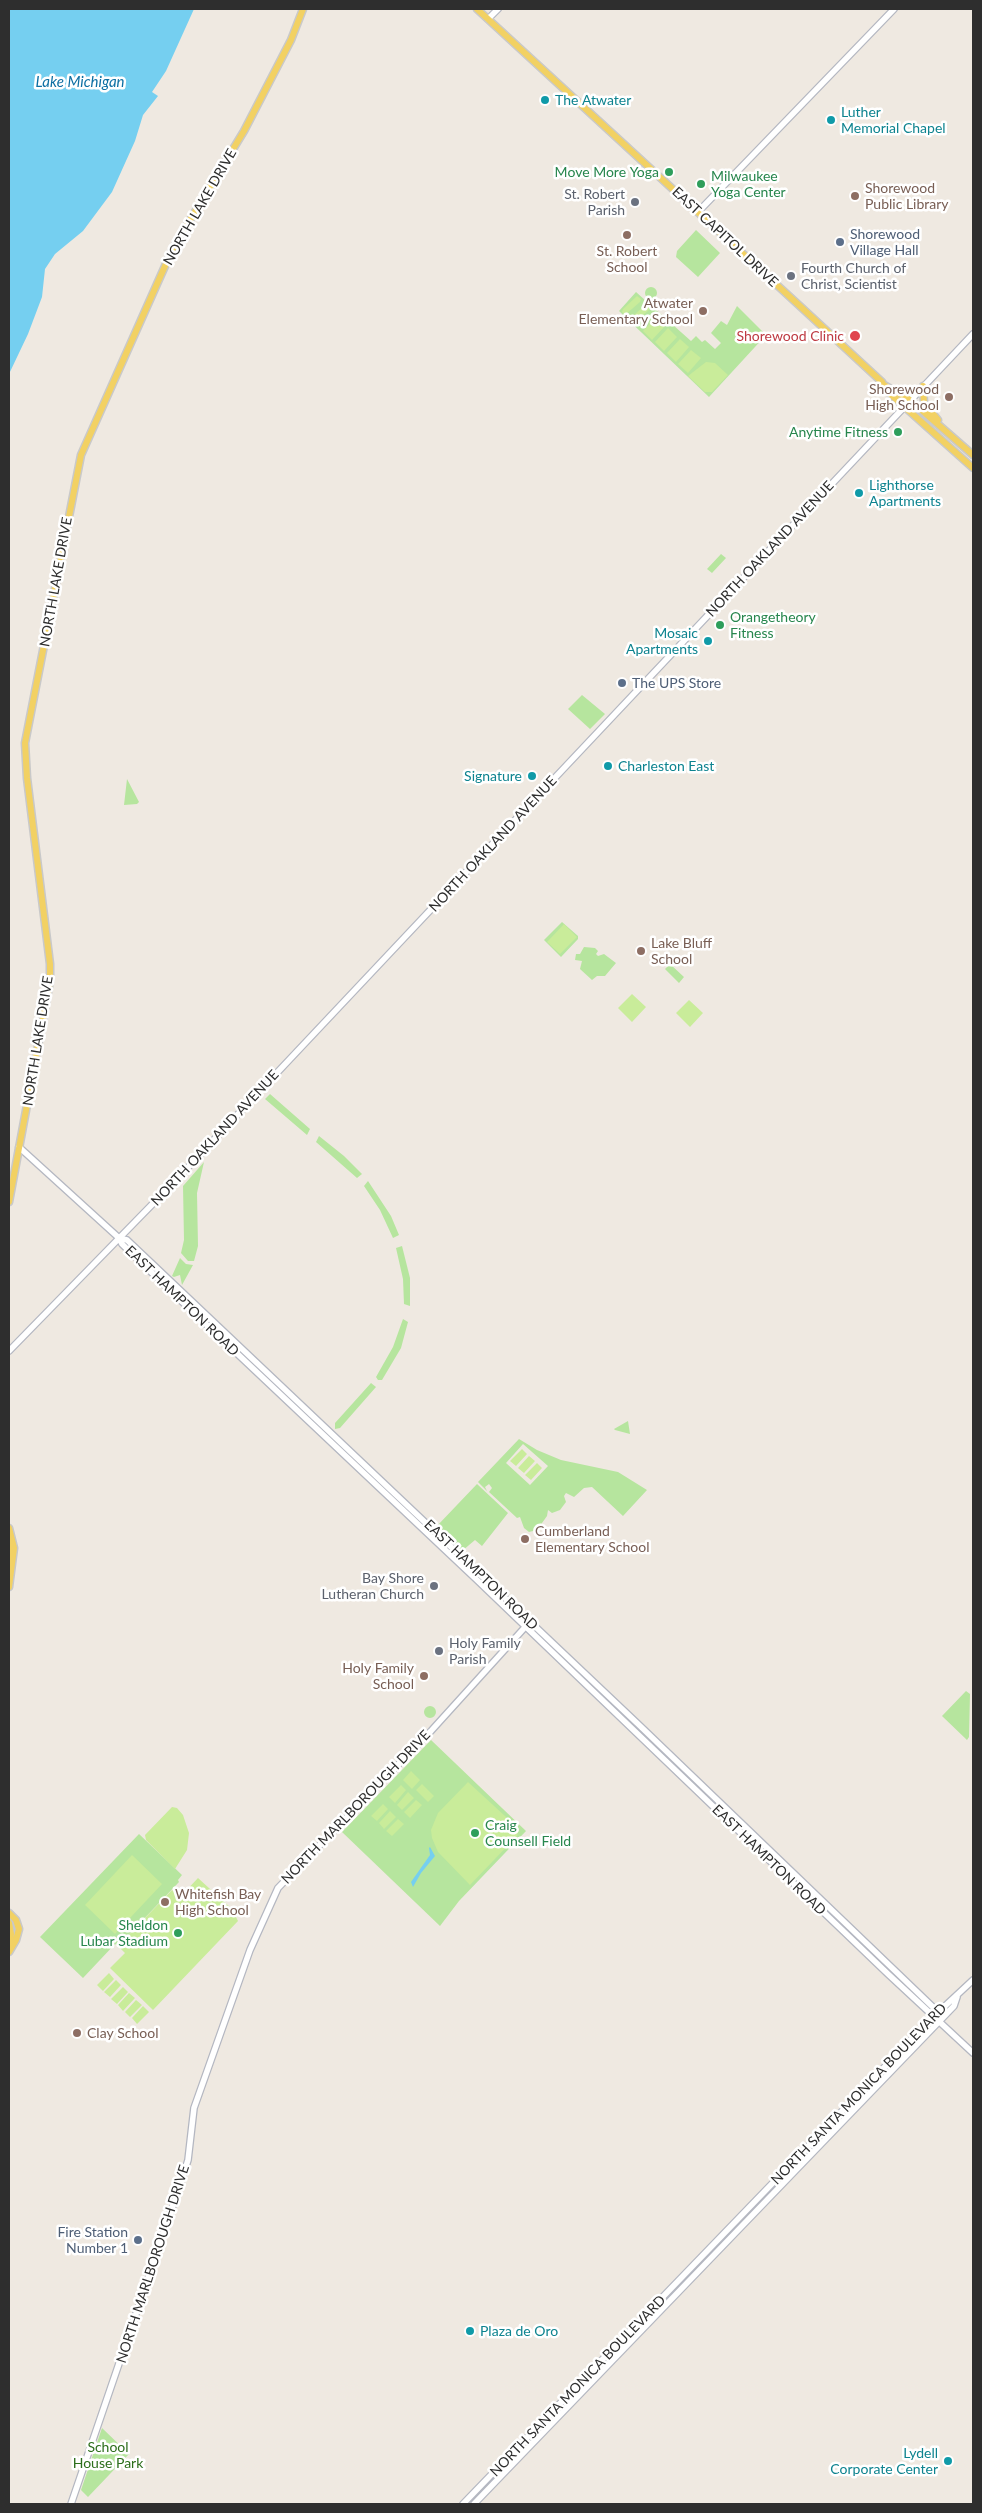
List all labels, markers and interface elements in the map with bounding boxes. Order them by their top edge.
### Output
water label: Lake Michigan [35,73,125,91]
place label: The Atwater [555,92,631,108]
marker: The Atwater [539,94,551,106]
place label: Luther Memorial Chapel [841,104,946,136]
marker: Luther Memorial Chapel [825,114,837,126]
street label: NORTH LAKE DRIVE [160,146,240,268]
place label: Move More Yoga [555,164,659,180]
marker: Move More Yoga [663,166,675,178]
place label: Milwaukee Yoga Center [711,168,786,200]
marker: Milwaukee Yoga Center [695,178,707,190]
place label: Shorewood Public Library [865,180,949,212]
street label: EAST CAPITOL DRIVE [668,184,782,290]
place label: St. Robert Parish [564,186,625,218]
marker: Shorewood Public Library [849,190,861,202]
marker: St. Robert Parish [629,196,641,208]
place label: Shorewood Village Hall [850,226,920,258]
marker: St. Robert School [621,229,633,241]
marker: Shorewood Village Hall [834,236,846,248]
place label: St. Robert School [597,243,657,276]
place label: Fourth Church of Christ, Scientist [801,260,906,292]
marker: Fourth Church of Christ, Scientist [785,270,797,282]
place label: Atwater Elementary School [579,295,693,328]
marker: Atwater Elementary School [697,305,709,317]
place label: Shorewood Clinic [737,328,844,344]
marker: Shorewood Clinic [848,329,862,343]
place label: Shorewood High School [865,381,939,414]
marker: Shorewood High School [943,391,955,403]
place label: Anytime Fitness [789,424,888,440]
marker: Anytime Fitness [892,426,904,438]
place label: Lighthorse Apartments [869,477,941,510]
street label: NORTH OAKLAND AVENUE [703,478,837,620]
marker: Lighthorse Apartments [853,487,865,499]
street label: NORTH LAKE DRIVE [36,516,76,648]
place label: Orangetheory Fitness [730,609,816,642]
marker: Orangetheory Fitness [714,619,726,631]
place label: Mosaic Apartments [626,625,698,658]
marker: Mosaic Apartments [702,635,714,647]
place label: The UPS Store [632,675,721,691]
marker: The UPS Store [616,677,628,689]
place label: Charleston East [618,758,714,774]
marker: Charleston East [602,760,614,772]
place label: Signature [464,768,522,784]
marker: Signature [526,770,538,782]
street label: NORTH OAKLAND AVENUE [426,773,560,915]
place label: Lake Bluff School [651,935,712,968]
marker: Lake Bluff School [635,945,647,957]
street label: NORTH LAKE DRIVE [19,975,57,1107]
street label: NORTH OAKLAND AVENUE [148,1067,282,1209]
street label: EAST HAMPTON ROAD [122,1242,242,1360]
street label: EAST HAMPTON ROAD [421,1516,541,1634]
place label: Cumberland Elementary School [535,1523,649,1555]
marker: Cumberland Elementary School [519,1533,531,1545]
place label: Bay Shore Lutheran Church [322,1570,424,1602]
marker: Bay Shore Lutheran Church [428,1580,440,1592]
place label: Holy Family Parish [449,1635,521,1668]
marker: Holy Family Parish [433,1645,445,1657]
place label: Holy Family School [342,1660,414,1692]
marker: Holy Family School [418,1670,430,1682]
street label: NORTH MARLBOROUGH DRIVE [278,1727,434,1887]
street label: EAST HAMPTON ROAD [709,1801,829,1919]
place label: Craig Counsell Field [485,1817,571,1850]
marker: Craig Counsell Field [469,1827,481,1839]
place label: Whitefish Bay High School [175,1886,261,1918]
marker: Whitefish Bay High School [159,1896,171,1908]
place label: Sheldon Lubar Stadium [80,1917,168,1950]
marker: Sheldon Lubar Stadium [172,1927,184,1939]
street label: NORTH SANTA MONICA BOULEVARD [768,2000,950,2188]
place label: Clay School [87,2025,158,2041]
marker: Clay School [71,2027,83,2039]
street label: NORTH MARLBOROUGH DRIVE [113,2163,193,2365]
place label: Fire Station Number 1 [57,2224,128,2256]
marker: Fire Station Number 1 [132,2234,144,2246]
street label: NORTH SANTA MONICA BOULEVARD [487,2292,669,2480]
place label: Plaza de Oro [480,2323,558,2339]
marker: Plaza de Oro [464,2325,476,2337]
park label: School House Park [73,2439,143,2472]
place label: Lydell Corporate Center [830,2445,938,2478]
marker: Lydell Corporate Center [942,2455,954,2467]

